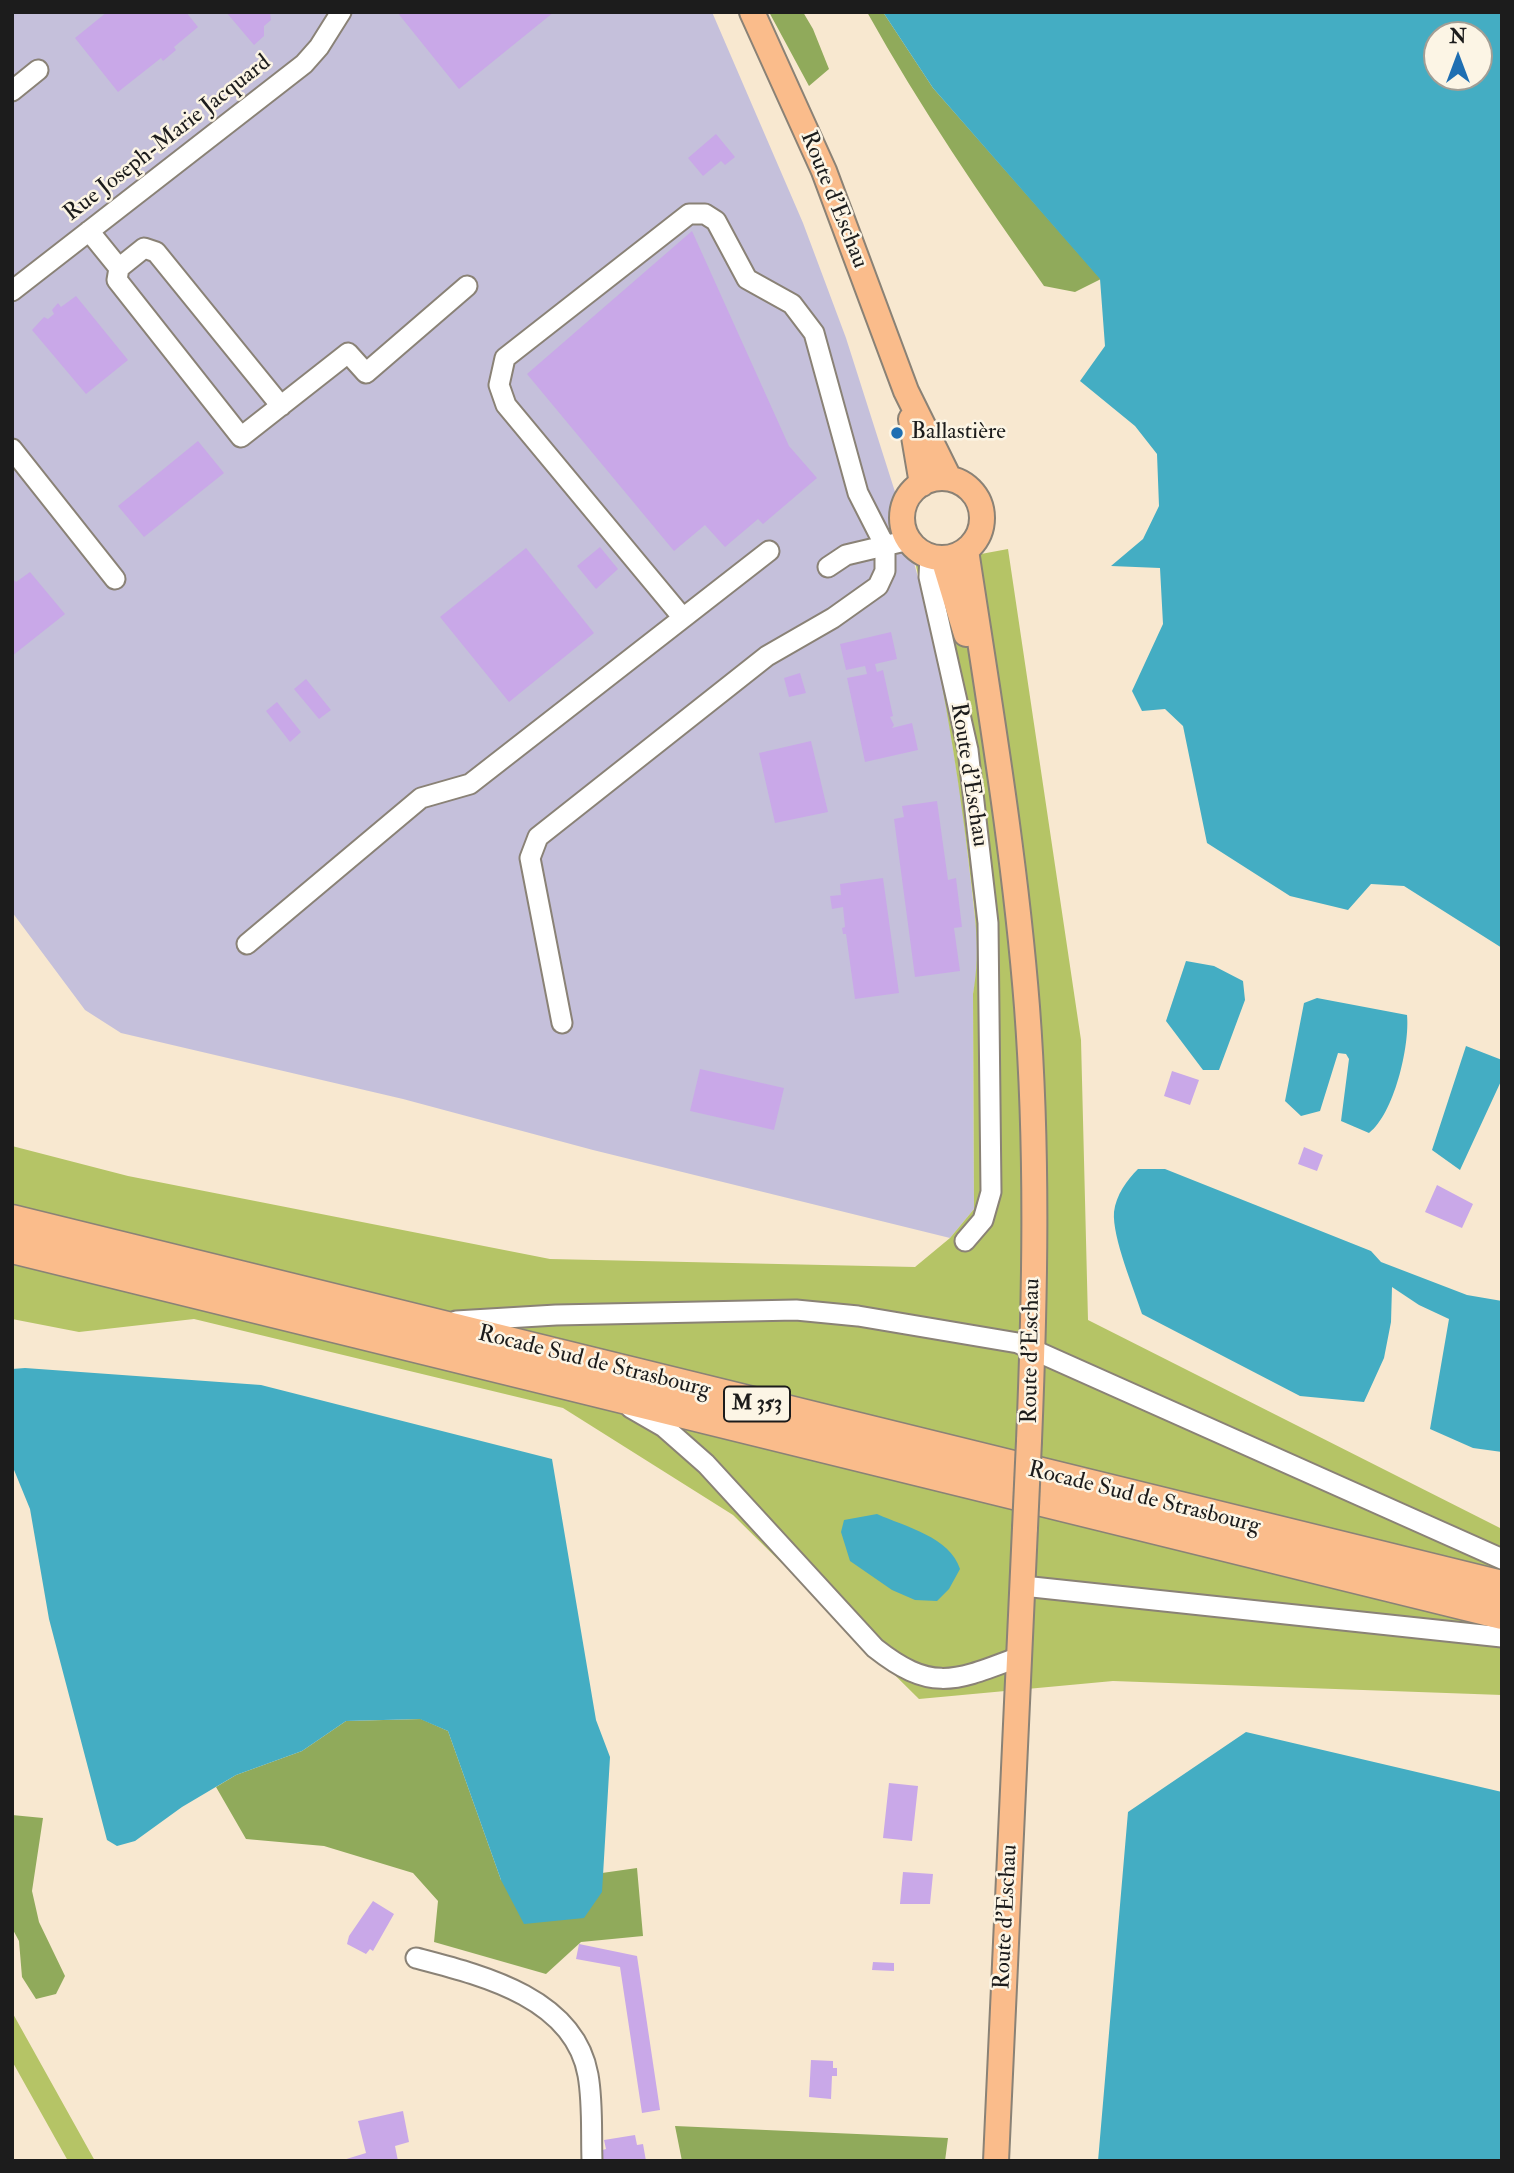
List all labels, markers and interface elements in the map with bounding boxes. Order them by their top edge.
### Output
north arrow [1423,21,1493,91]
text: N [1449,25,1467,49]
street label: Rue Joseph-Marie Jacquard [59,50,277,228]
street label: Route d'Eschau [793,127,873,273]
place label: Ballastière [911,419,1006,447]
marker: Ballastière [889,425,905,441]
street label: Route d'Eschau [943,701,993,849]
street label: Route d'Eschau [1017,1278,1047,1424]
street label: Rocade Sud de Strasbourg [475,1321,713,1405]
road number: M 353 [724,1386,790,1422]
street label: Rocade Sud de Strasbourg [1025,1457,1263,1541]
street label: Route d'Eschau [989,1844,1025,1990]

